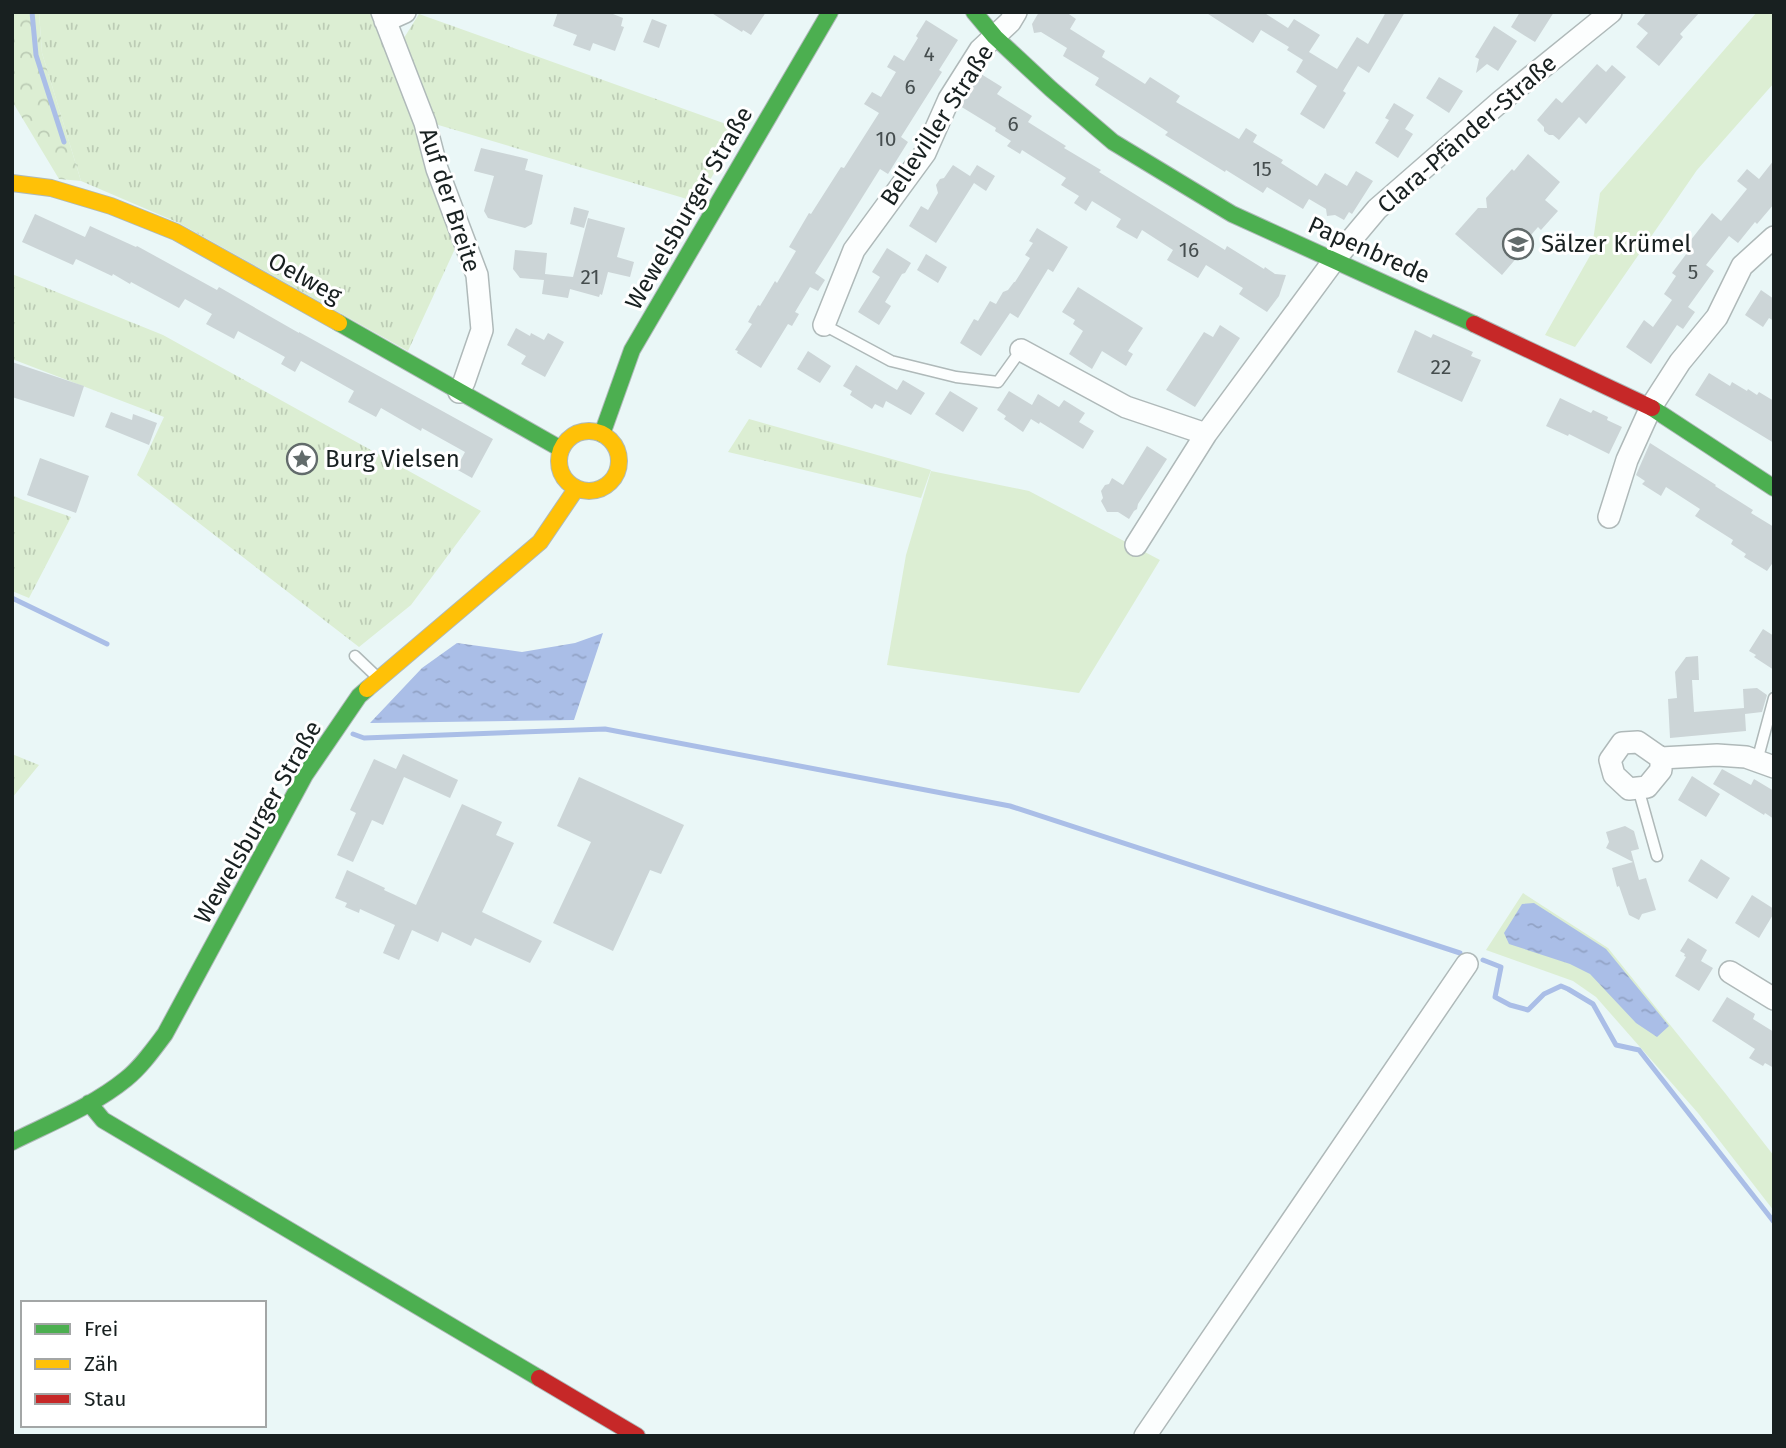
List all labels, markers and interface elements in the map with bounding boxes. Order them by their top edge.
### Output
street label: Belleviller Straße [875,39,999,211]
house number: 4 [923,41,935,67]
street label: Clara-Pfänder-Straße [1372,49,1562,219]
house number: 6 [904,74,916,100]
street label: Wewelsburger Straße [619,102,759,314]
house number: 6 [1007,111,1019,137]
street label: Auf der Breite [414,125,486,275]
house number: 10 [876,126,896,152]
house number: 15 [1252,156,1272,182]
street label: Papenbrede [1304,211,1434,289]
school or university icon: Sälzer Krümel [1501,227,1535,261]
place label: Sälzer Krümel [1541,230,1691,258]
house number: 16 [1179,237,1199,263]
street label: Oelweg [263,246,347,310]
house number: 5 [1688,259,1698,285]
house number: 21 [581,264,599,290]
house number: 22 [1431,354,1451,380]
place icon: Burg Vielsen [285,442,319,476]
place label: Burg Vielsen [325,445,460,473]
street label: Wewelsburger Straße [188,716,328,928]
legend [21,1301,266,1427]
text: Frei [84,1316,118,1342]
text: Zäh [84,1351,118,1377]
text: Stau [84,1386,127,1412]

